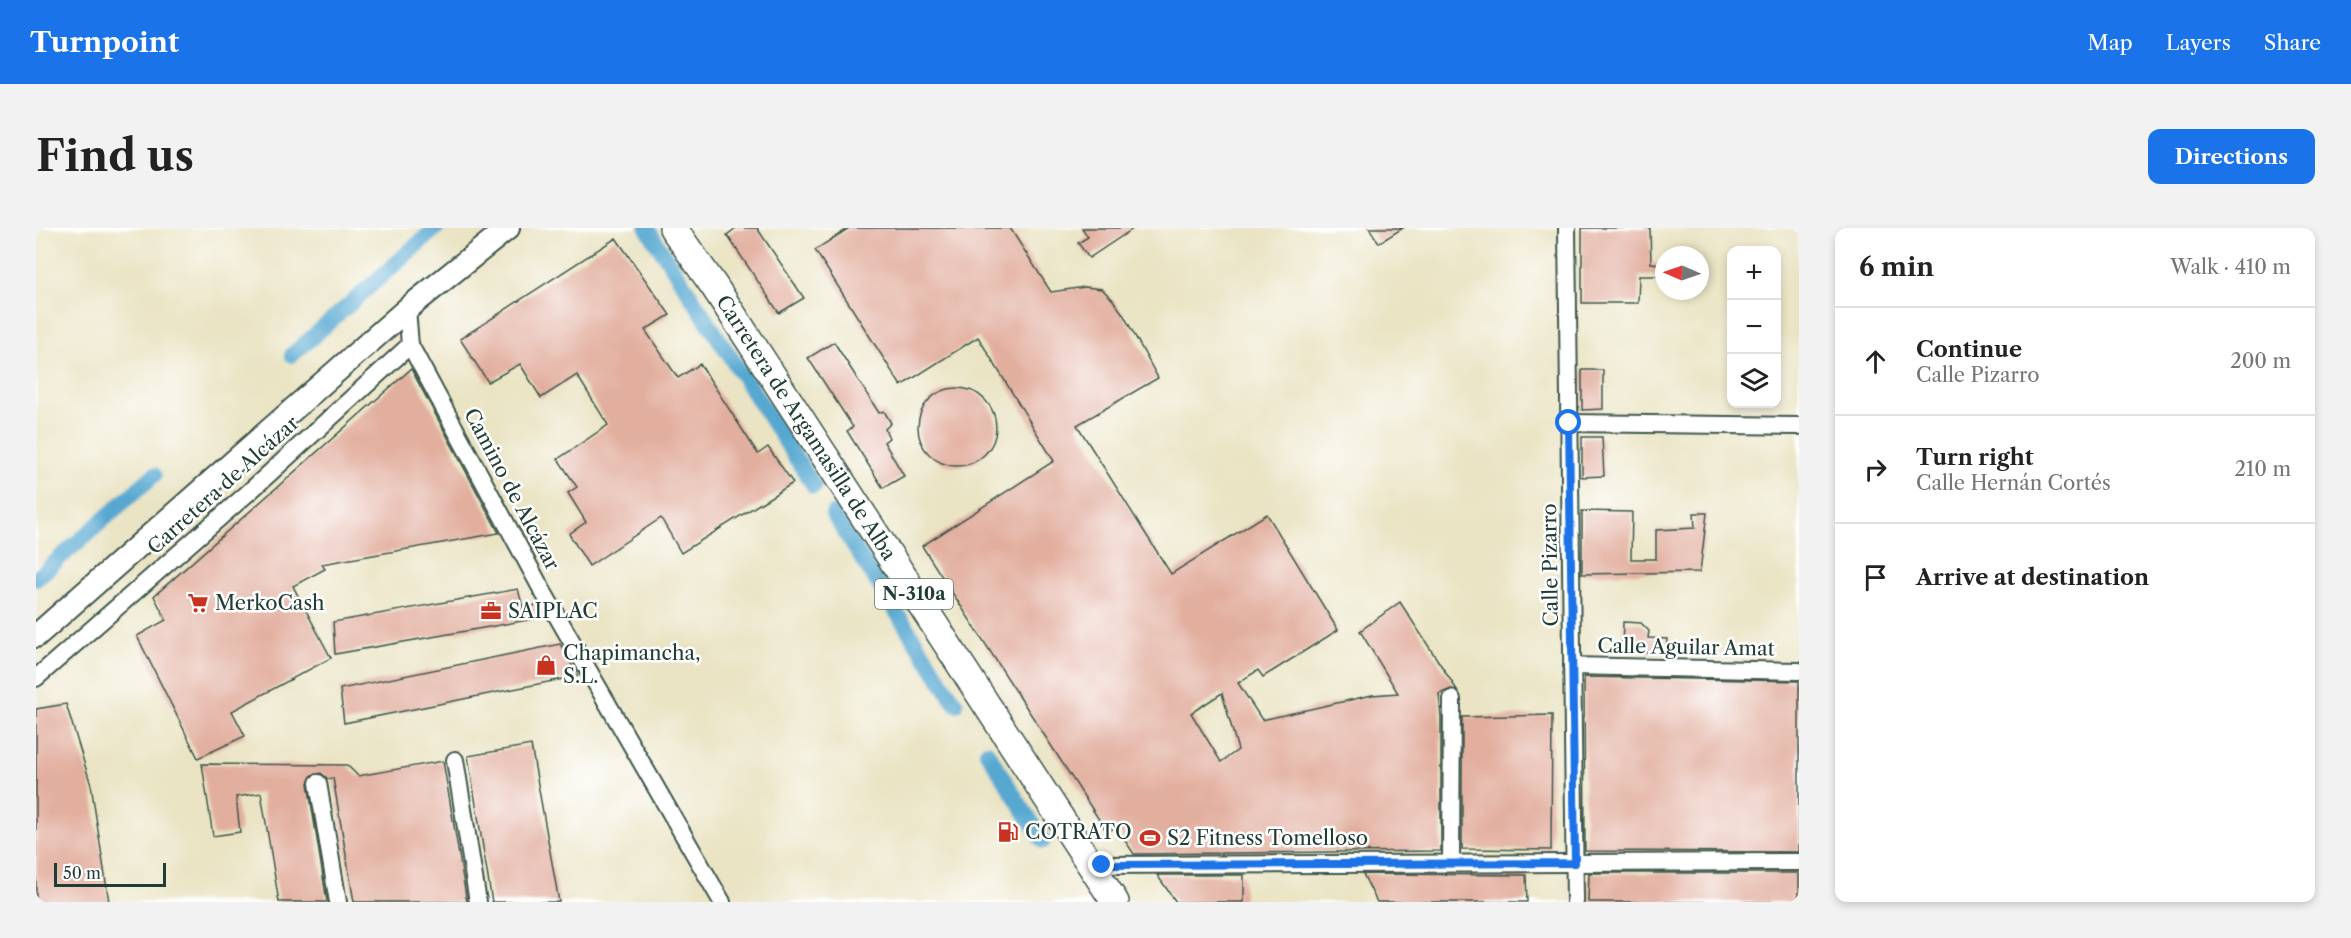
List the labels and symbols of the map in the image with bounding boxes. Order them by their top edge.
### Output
north arrow [1655,246,1709,300]
street label: Carretera de Argamasilla de Alba [711,291,901,565]
street label: Camino de Alcázar [459,404,565,575]
route start [1555,409,1581,435]
street label: Carretera de Alcázar [143,410,304,559]
street label: Calle Pizarro [1537,503,1563,627]
road number: N-310a [875,579,953,609]
supermarket icon: MerkoCash [186,591,210,615]
place label: MerkoCash [215,591,325,615]
office icon: SAIPLAC [479,599,503,623]
place label: SAIPLAC [508,599,598,623]
street label: Calle Aguilar Amat [1597,633,1775,661]
place label: Chapimancha, S.L. [563,641,700,688]
shop icon: Chapimancha, S.L. [534,653,558,677]
fuel station icon: COTRATO [996,820,1020,844]
place label: COTRATO [1025,820,1132,844]
sports icon: S2 Fitness Tomelloso [1138,826,1162,850]
place label: S2 Fitness Tomelloso [1167,826,1368,850]
route end [1088,851,1114,877]
scale bar [54,860,166,888]

